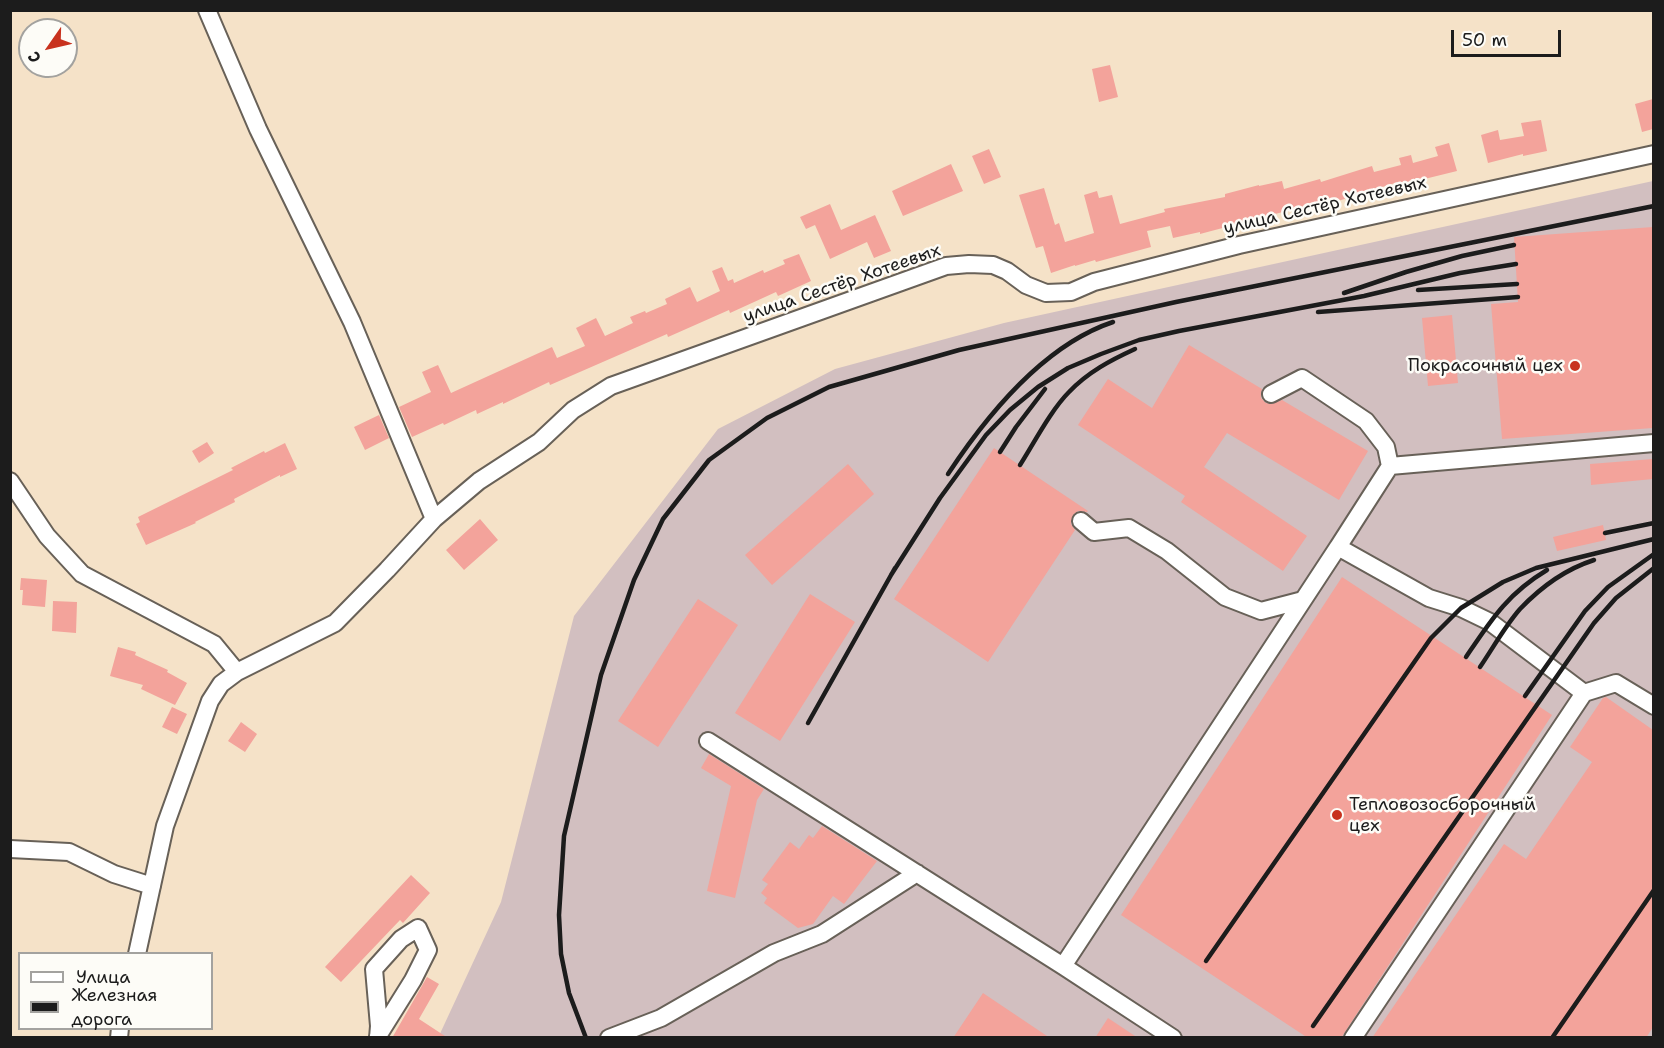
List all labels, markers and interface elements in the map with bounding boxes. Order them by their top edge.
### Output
north arrow [18,18,78,78]
scale bar [1454,18,1564,56]
text: 50 m [1462,28,1507,52]
text: С [23,47,46,67]
street label: улица Сестёр Хотеевых [1222,172,1428,240]
street label: улица Сестёр Хотеевых [740,240,944,328]
place label: Покрасочный цех [1408,355,1563,377]
marker: Покрасочный цех [1568,359,1582,373]
place label: Тепловозосборочный цех [1349,794,1536,836]
marker: Тепловозосборочный цех [1330,808,1344,822]
legend [18,952,213,1030]
text: Улица [76,965,130,989]
text: Железная дорога [71,983,157,1031]

